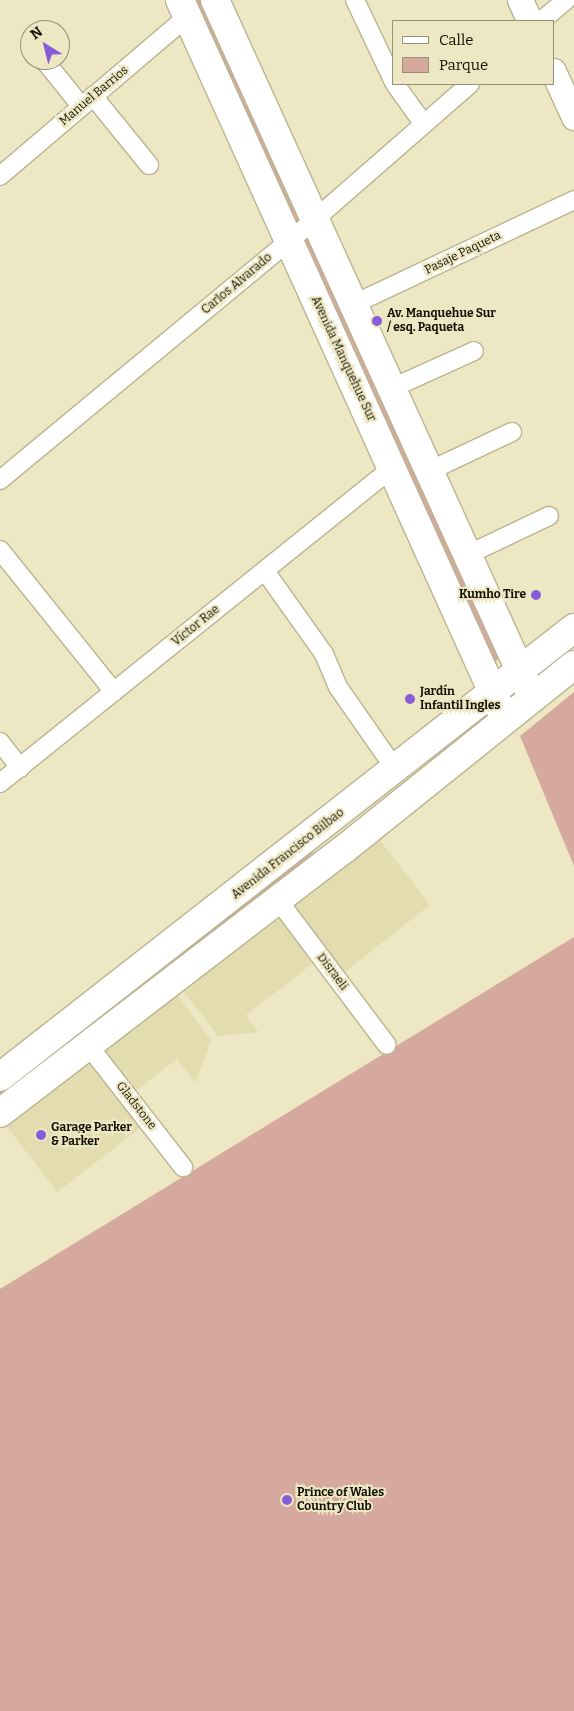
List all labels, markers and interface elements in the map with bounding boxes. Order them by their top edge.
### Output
north arrow [20,20,70,70]
legend [392,20,554,85]
text: N [27,23,46,43]
text: Calle [439,31,473,49]
text: Parque [439,56,488,74]
street label: Manuel Barrios [57,63,131,129]
street label: Pasaje Paqueta [423,228,503,278]
street label: Carlos Alvarado [199,250,275,318]
street label: Avenida Manquehue Sur [308,294,378,424]
place label: Av. Manquehue Sur / esq. Paqueta [387,307,496,335]
marker: Av. Manquehue Sur / esq. Paqueta [371,315,383,327]
place label: Kumho Tire [459,588,526,602]
marker: Kumho Tire [530,589,542,601]
street label: Víctor Rae [169,602,223,650]
place label: Jardín Infantil Ingles [420,685,500,713]
marker: Jardín Infantil Ingles [404,693,416,705]
street label: Avenida Francisco Bilbao [229,806,347,902]
street label: Disraeli [313,951,351,993]
street label: Gladstone [113,1079,159,1133]
place label: Garage Parker & Parker [51,1121,132,1149]
marker: Garage Parker & Parker [35,1129,47,1141]
place label: Prince of Wales Country Club [297,1486,384,1514]
marker: Prince of Wales Country Club [281,1494,293,1506]

